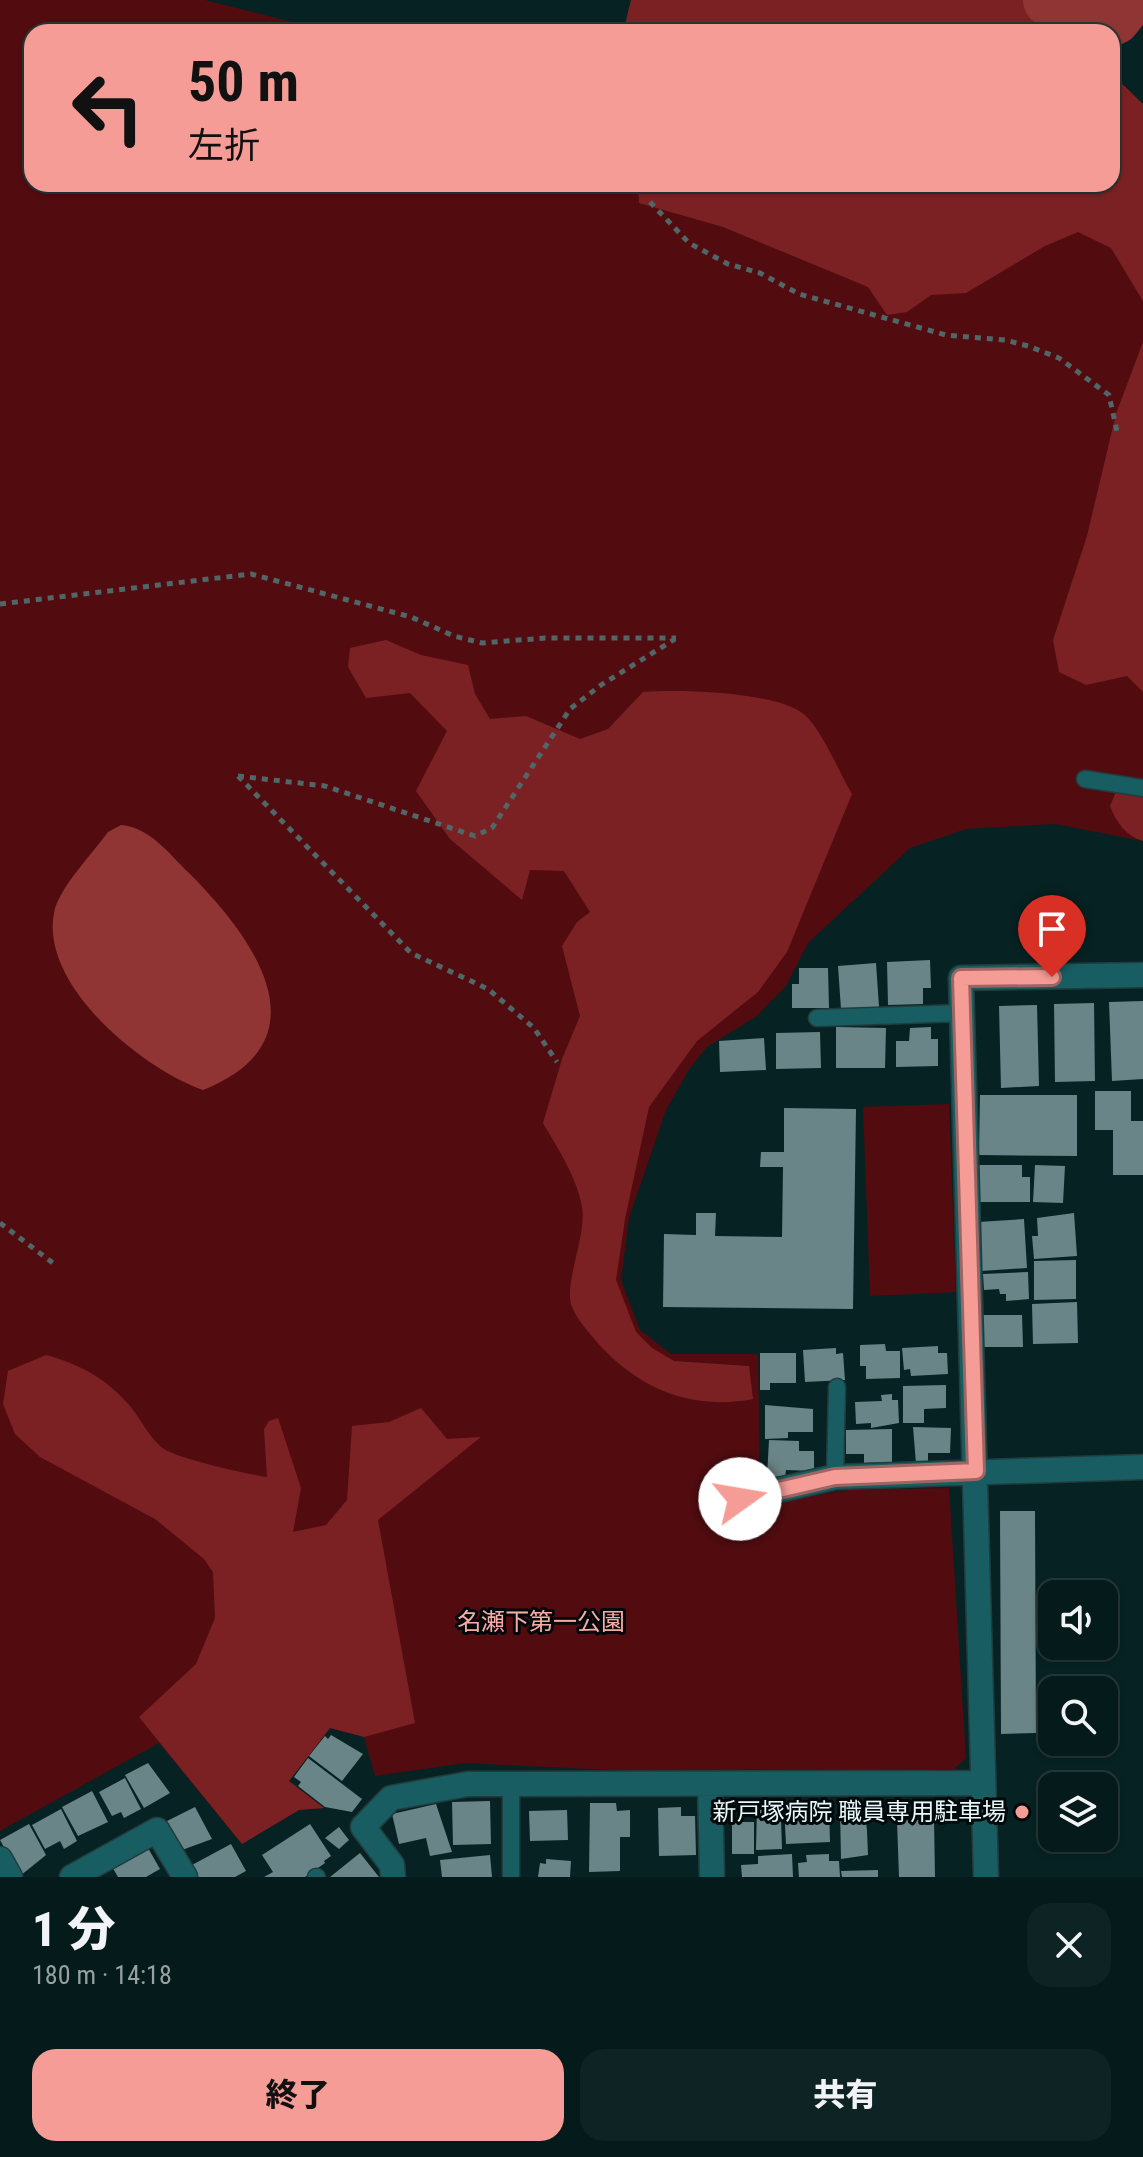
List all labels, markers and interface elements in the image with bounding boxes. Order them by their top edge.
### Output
text: 50 m [188,49,299,115]
icon: left [56,56,160,160]
text: 左折 [188,125,260,167]
pin [1018,895,1086,977]
icon: arrive [1030,907,1074,951]
position arrow [698,1457,782,1541]
map controls [1038,1580,1118,1852]
button: sound [1038,1580,1118,1660]
park label: 名瀬下第一公園 [457,1608,625,1636]
button: search [1038,1676,1118,1756]
button: layers [1038,1772,1118,1852]
place label: 新戸塚病院 職員専用駐車場 [712,1798,1006,1826]
marker: 新戸塚病院 職員専用駐車場 [1013,1803,1031,1821]
text: 1 分 [32,1901,115,1958]
button: close [1027,1903,1111,1987]
text: 180 m · 14:18 [32,1960,172,1990]
button: 終了 [32,2049,564,2141]
button: 共有 [580,2049,1111,2141]

